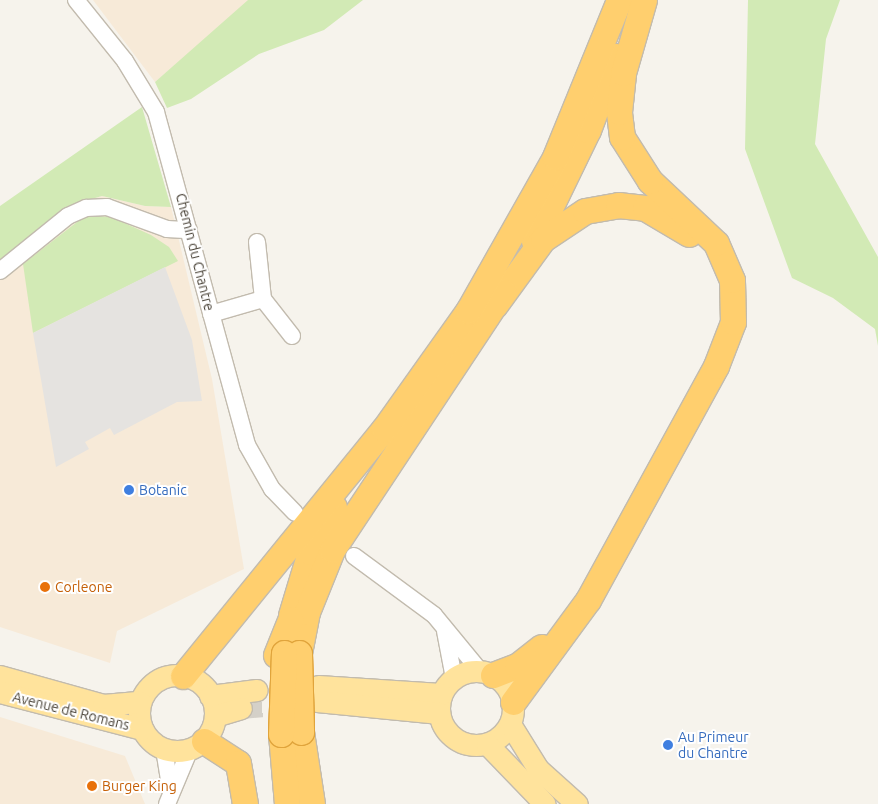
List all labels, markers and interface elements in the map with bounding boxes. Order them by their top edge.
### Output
street label: Chemin du Chantre [172,191,218,313]
place label: Botanic [139,482,187,498]
marker: Botanic [123,484,135,496]
place label: Corleone [55,579,112,595]
marker: Corleone [39,581,51,593]
street label: Avenue de Romans [11,688,131,734]
place label: Au Primeur du Chantre [678,729,748,762]
marker: Au Primeur du Chantre [662,739,674,751]
place label: Burger King [102,778,177,794]
marker: Burger King [86,780,98,792]

